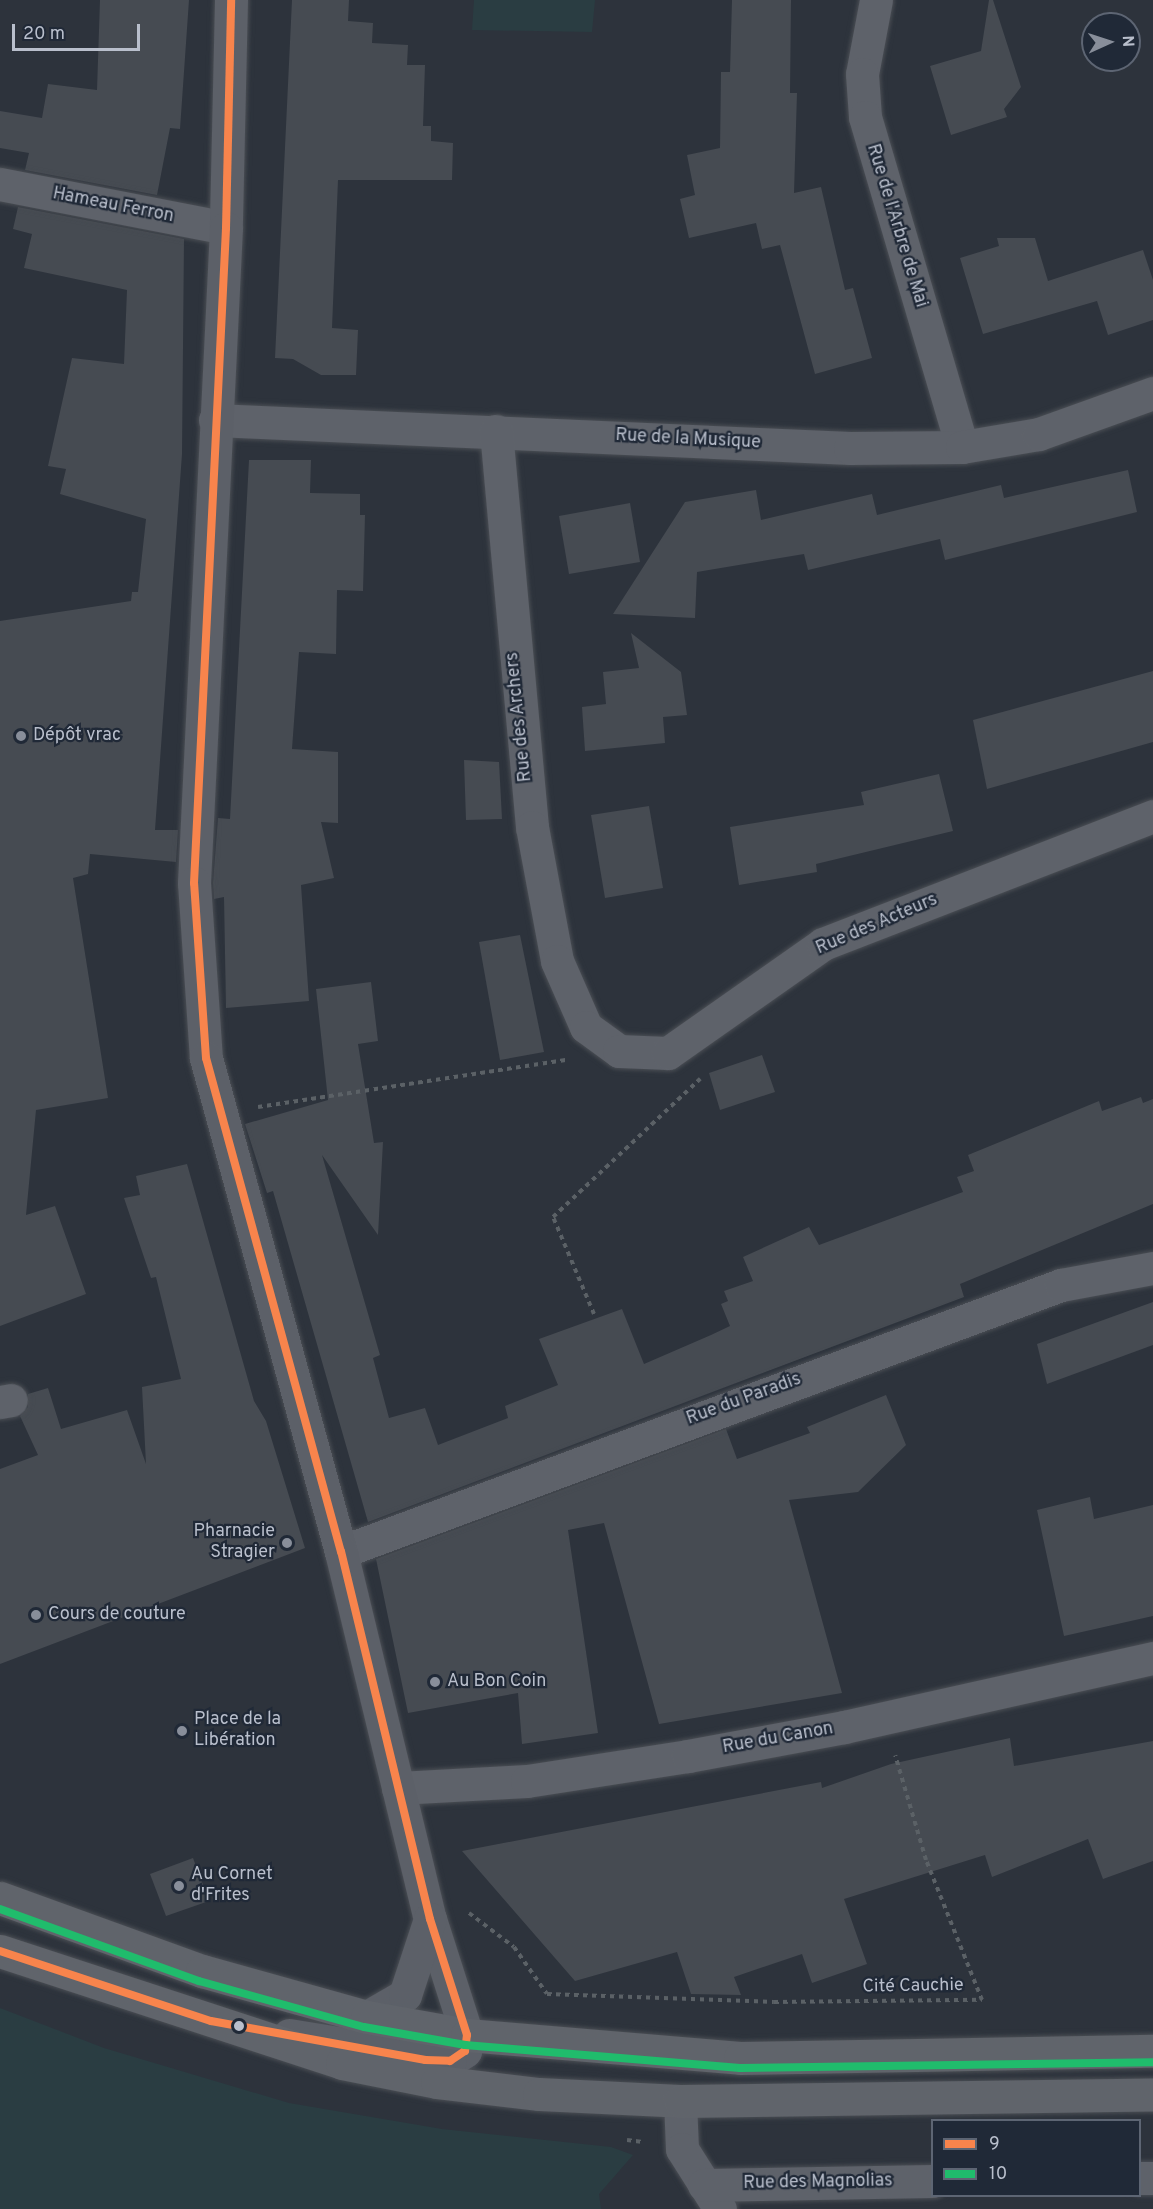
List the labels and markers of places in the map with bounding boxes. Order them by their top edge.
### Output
place label: Dépôt vrac [33,725,121,747]
marker: Dépôt vrac [14,729,28,743]
place label: Pharnacie Stragier [194,1522,275,1564]
marker: Pharnacie Stragier [280,1536,294,1550]
place label: Cours de couture [48,1604,186,1626]
marker: Cours de couture [29,1608,43,1622]
place label: Au Bon Coin [447,1671,546,1693]
marker: Au Bon Coin [428,1675,442,1689]
place label: Place de la Libération [194,1710,281,1752]
marker: Place de la Libération [175,1724,189,1738]
place label: Au Cornet d'Frites [191,1865,273,1908]
marker: Au Cornet d'Frites [172,1879,186,1893]
unlabelled marker [233,2020,245,2032]

